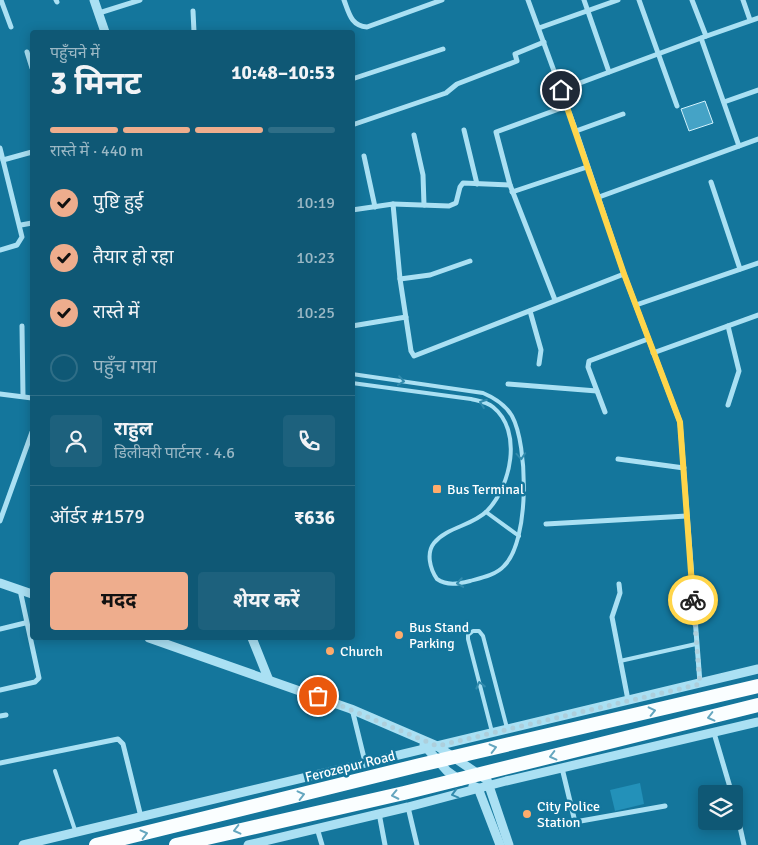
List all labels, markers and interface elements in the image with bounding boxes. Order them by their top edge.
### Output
text: पहुँचने में [50,43,100,63]
text: 10:48–10:53 [231,61,335,85]
text: 3 मिनट [50,64,142,103]
pin [540,69,582,111]
icon: home [547,76,575,104]
text: रास्ते में · 440 m [50,141,143,161]
icon: check [50,189,78,217]
text: पुष्टि हुई [93,190,143,214]
text: 10:19 [296,193,335,213]
icon: check [50,244,78,272]
text: तैयार हो रहा [93,245,174,269]
text: 10:23 [296,248,335,268]
icon: check [50,299,78,327]
text: रास्ते में [93,300,139,324]
text: 10:25 [296,303,335,323]
text: पहुँच गया [93,355,157,379]
one-way arrow [397,375,405,386]
one-way arrow [480,399,488,409]
button: person [50,415,102,467]
button: phone [283,415,335,467]
text: राहुल [114,417,153,441]
text: डिलीवरी पार्टनर · 4.6 [114,443,235,463]
one-way arrow [515,452,526,460]
place label: Bus Terminal [447,481,524,498]
marker: Bus Terminal [431,483,443,495]
text: ऑर्डर #1579 [50,505,145,529]
text: ₹636 [294,506,335,530]
button: मदद [50,572,188,630]
button: शेयर करें [198,572,335,630]
courier [668,575,718,625]
one-way arrow [456,577,465,587]
icon: bike [679,586,707,614]
place label: Bus Stand Parking [409,619,469,652]
marker: Bus Stand Parking [393,629,405,641]
place label: Church [340,643,383,660]
marker: Church [324,645,336,657]
pin [297,675,339,717]
one-way arrow [475,681,486,690]
icon: bag [304,682,332,710]
one-way arrow [647,706,656,717]
one-way arrow [706,711,715,722]
one-way arrow [489,743,498,754]
street label: Ferozepur Road [303,747,397,786]
one-way arrow [548,750,557,761]
map controls [698,785,743,830]
button: layers [698,785,743,830]
one-way arrow [391,789,400,800]
one-way arrow [452,789,460,799]
one-way arrow [297,790,306,801]
place label: City Police Station [537,798,600,831]
marker: City Police Station [521,808,533,820]
one-way arrow [232,824,241,835]
one-way arrow [139,829,148,840]

